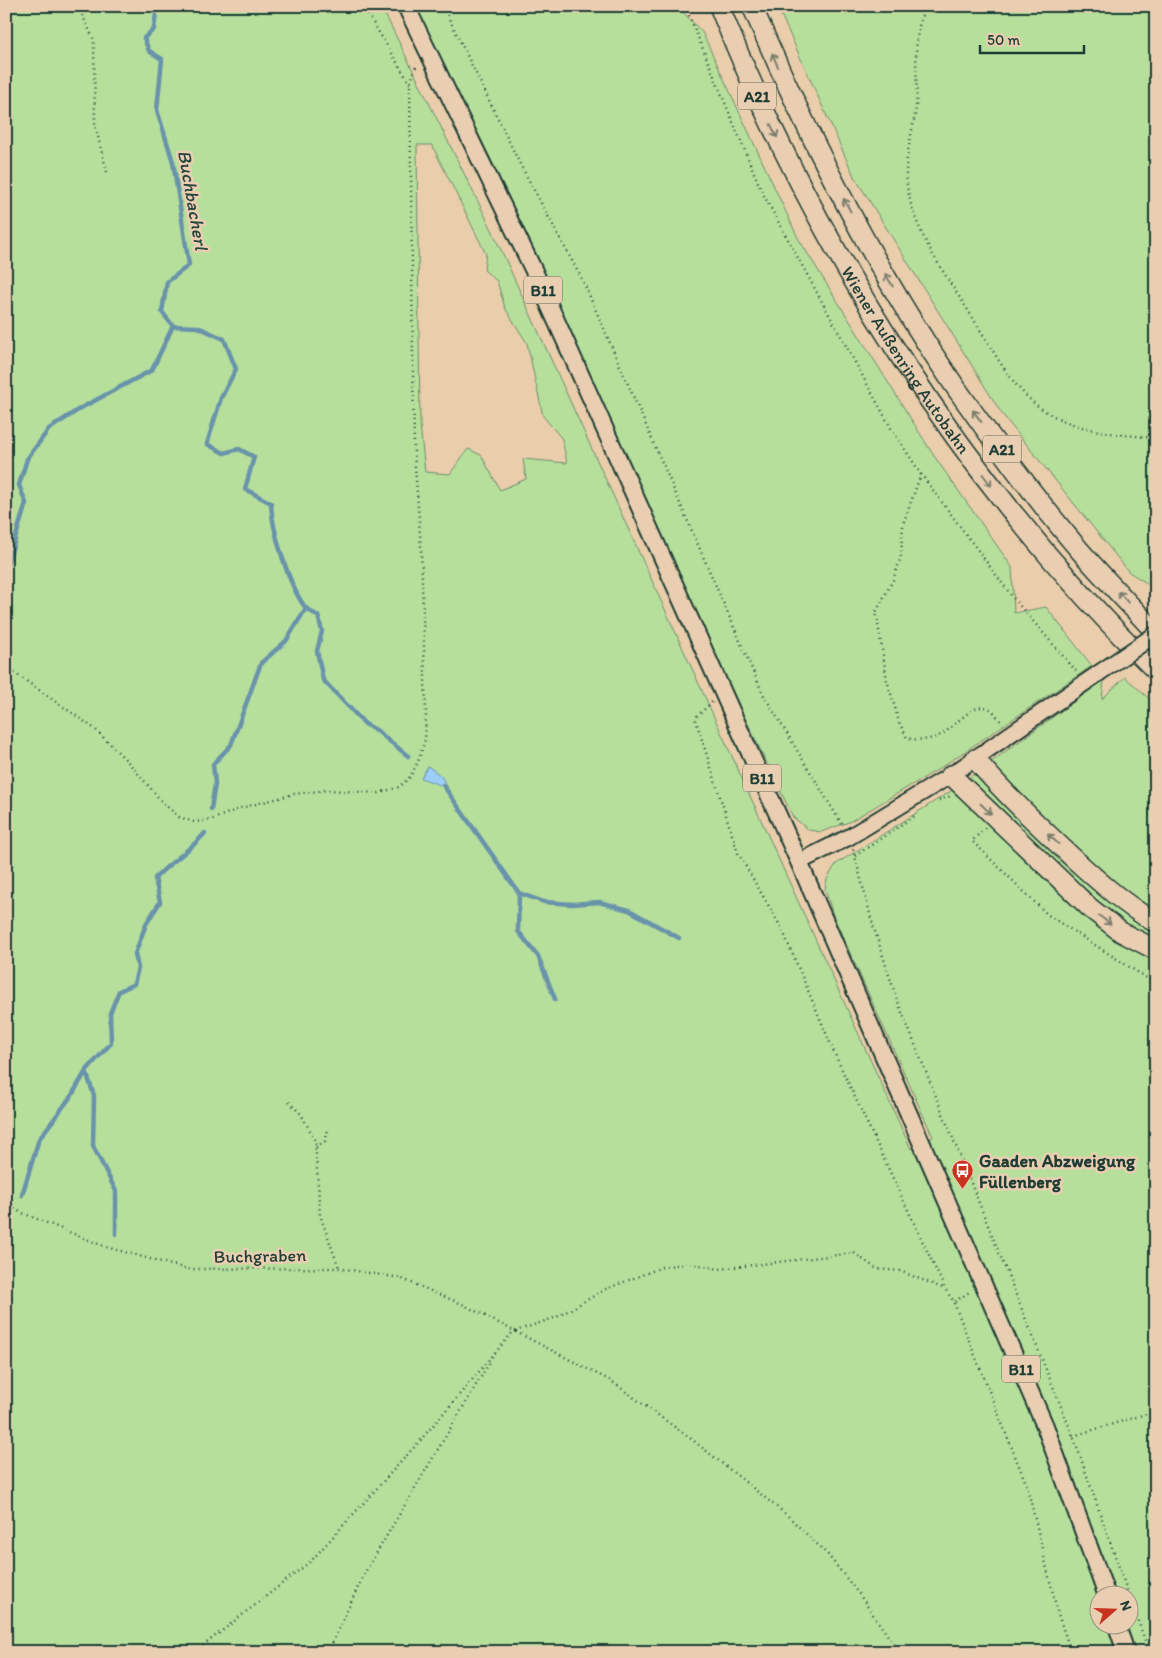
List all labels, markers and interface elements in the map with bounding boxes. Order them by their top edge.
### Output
scale bar [980,22,1083,54]
text: 50 m [987,31,1020,49]
one-way arrow [770,53,779,68]
road number: A21 [738,82,776,110]
one-way arrow [770,123,779,138]
water label: Buchbacherl [173,148,213,254]
one-way arrow [842,198,852,213]
street label: Wiener Außenring Autobahn [836,262,975,458]
one-way arrow [884,273,894,287]
road number: B11 [524,276,562,304]
one-way arrow [972,410,983,423]
road number: A21 [983,436,1021,462]
one-way arrow [982,473,992,487]
one-way arrow [1117,591,1129,604]
road number: B11 [743,764,781,791]
one-way arrow [980,803,993,815]
one-way arrow [1047,833,1059,845]
one-way arrow [1098,915,1112,925]
place label: Gaaden Abzweigung Füllenberg [979,1150,1136,1193]
bus stop icon: Gaaden Abzweigung Füllenberg [951,1159,975,1190]
street label: Buchgraben [213,1244,307,1268]
road number: B11 [1002,1356,1040,1382]
north arrow [1090,1586,1140,1636]
text: N [1116,1598,1135,1613]

